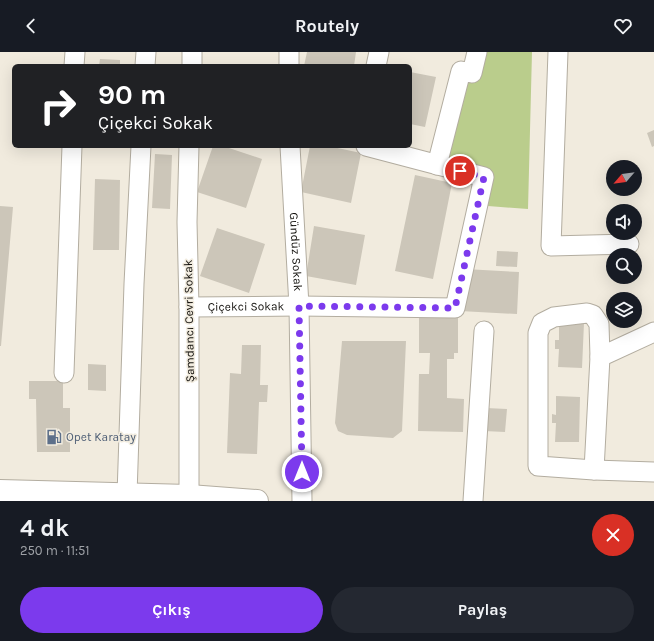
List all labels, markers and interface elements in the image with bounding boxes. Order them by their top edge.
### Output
icon: back [20,15,42,37]
text: Routely [295,15,359,37]
icon: heart [612,15,634,37]
text: 90 m [98,78,166,111]
icon: right [32,80,84,132]
text: Çiçekci Sokak [98,112,213,134]
pin [443,154,477,188]
icon: arrive [449,160,471,182]
north arrow [606,160,642,196]
map controls [606,160,642,328]
button: sound [606,204,642,240]
street label: Gündüz Sokak [287,212,305,292]
button: search [606,248,642,284]
street label: Şamdancı Cevri Sokak [181,259,197,383]
button: layers [606,292,642,328]
street label: Çiçekci Sokak [208,299,285,314]
fuel station icon: Opet Karatay [45,428,63,446]
place label: Opet Karatay [66,430,136,444]
position arrow [281,451,323,493]
text: 4 dk [20,514,69,542]
button: close [592,514,634,556]
text: 250 m · 11:51 [20,543,90,558]
button: Çıkış [20,587,323,633]
button: Paylaş [331,587,634,633]

